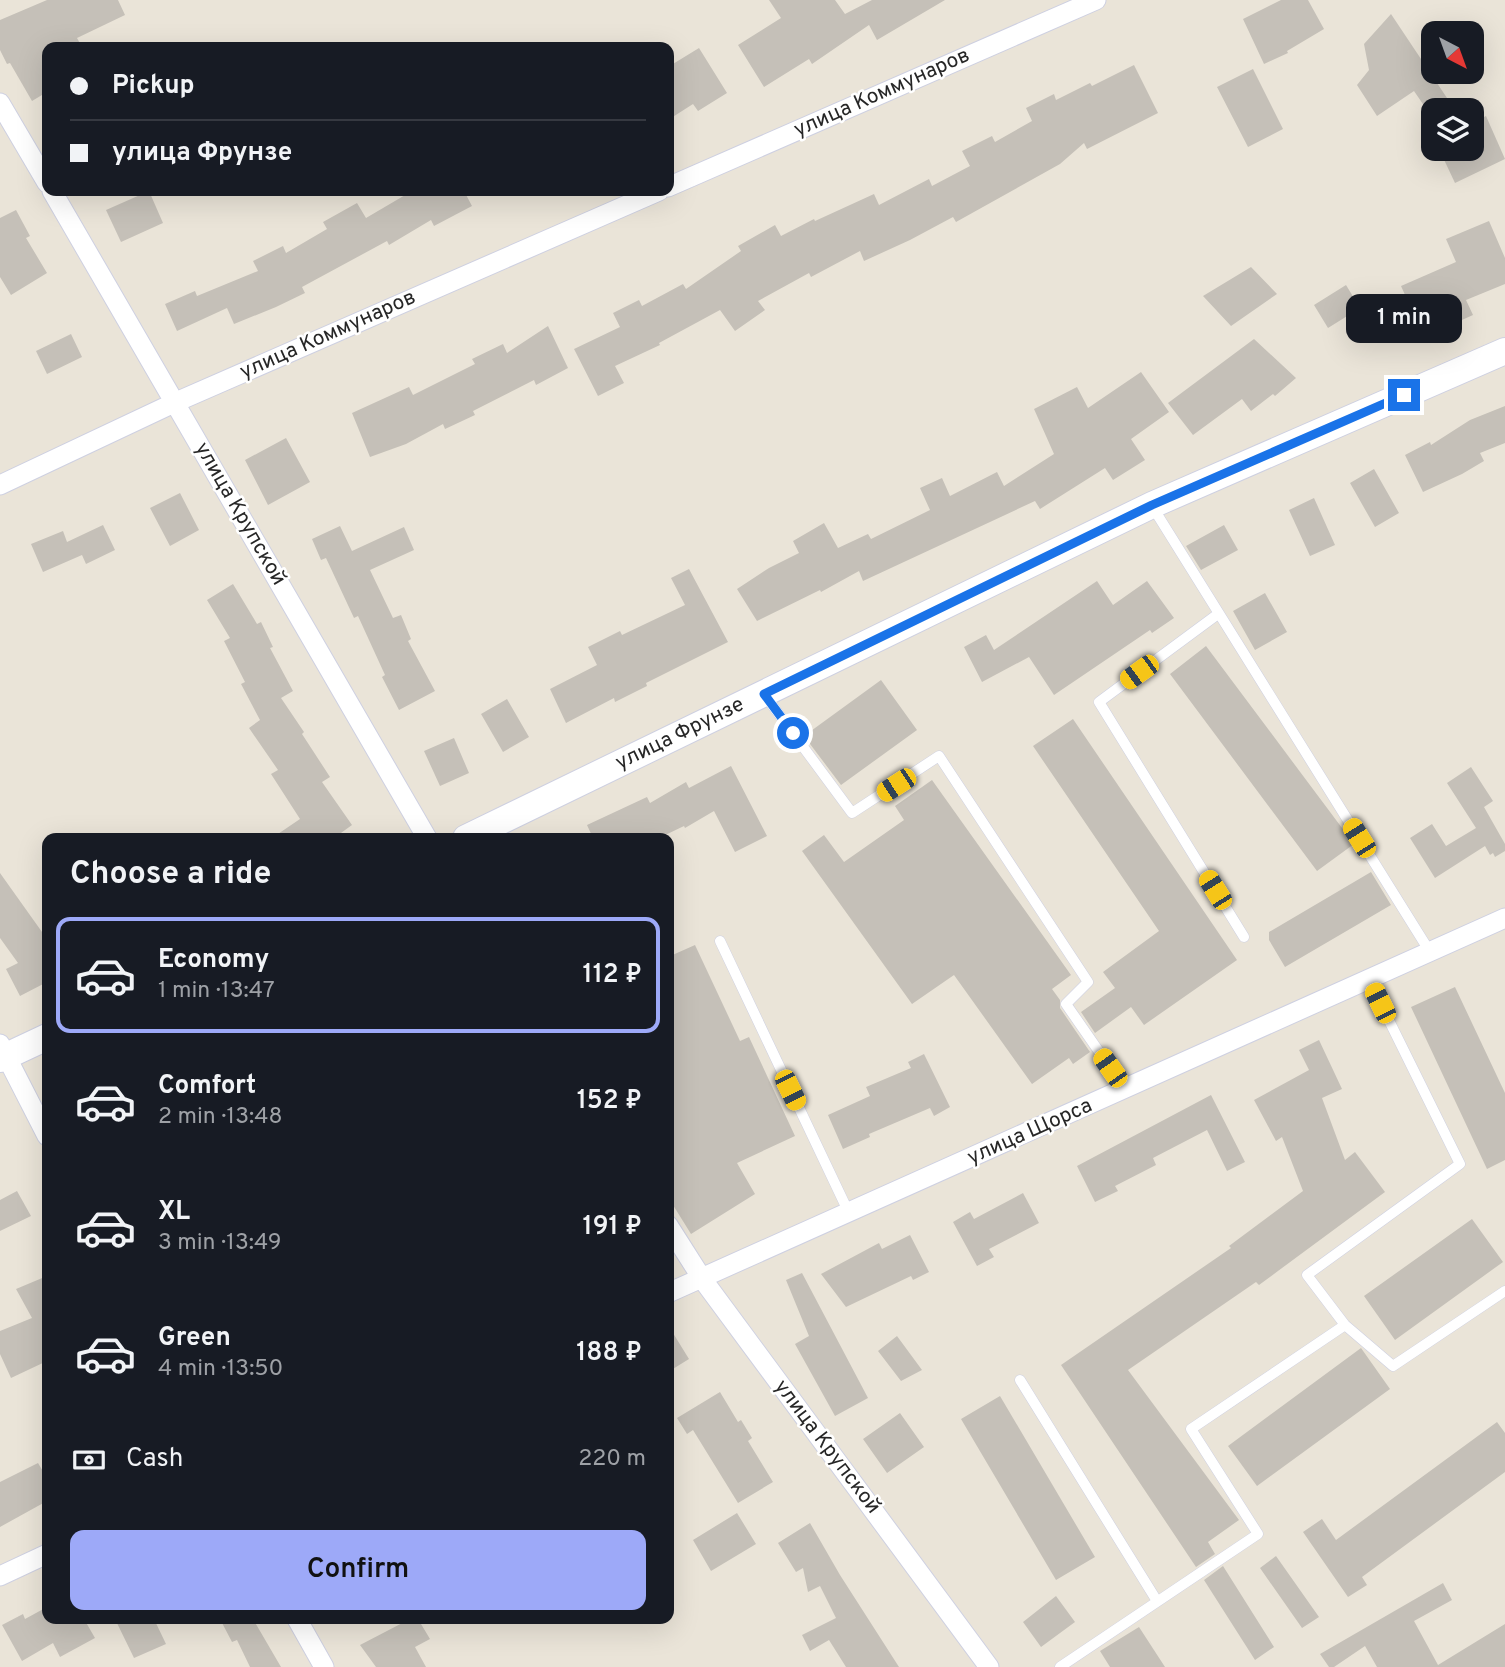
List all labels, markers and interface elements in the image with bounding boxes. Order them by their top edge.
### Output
north arrow [1421,21,1484,84]
map controls [1421,21,1484,161]
street label: улица Коммунаров [790,42,974,144]
text: Pickup [112,70,195,103]
button: layers [1421,98,1484,161]
text: улица Фрунзе [112,137,292,170]
street label: улица Коммунаров [236,284,420,386]
callout: 1 min [1346,294,1462,342]
text: 1 min [1377,304,1431,333]
route end [1388,379,1420,411]
street label: улица Крупской [188,437,292,591]
car [1116,651,1163,693]
street label: улица Фрунзе [611,691,749,777]
route start [777,717,809,749]
car [873,765,920,805]
car [1339,815,1380,861]
text: Choose a ride [70,855,271,895]
car [1195,867,1236,913]
icon: car [74,944,137,1007]
text: Economy [158,944,269,977]
text: 112 ₽ [582,959,642,992]
text: 1 min · 13:47 [158,977,275,1006]
car [1362,980,1399,1026]
car [1090,1045,1131,1091]
car [772,1067,809,1113]
icon: car [74,1070,137,1133]
text: Comfort [158,1070,256,1103]
text: 152 ₽ [577,1085,642,1118]
street label: улица Щорса [963,1092,1097,1172]
text: 2 min · 13:48 [158,1103,283,1132]
icon: car [74,1196,137,1259]
text: XL [158,1196,190,1229]
text: 191 ₽ [583,1211,642,1244]
text: 3 min · 13:49 [158,1229,282,1258]
icon: car [74,1322,137,1385]
text: Green [158,1322,231,1355]
text: 188 ₽ [576,1337,642,1370]
text: 4 min · 13:50 [158,1355,283,1384]
street label: улица Крупской [768,1375,886,1519]
icon: cash [70,1441,108,1479]
text: Cash [126,1443,183,1476]
text: 220 m [578,1445,646,1474]
button: Confirm [70,1530,646,1610]

